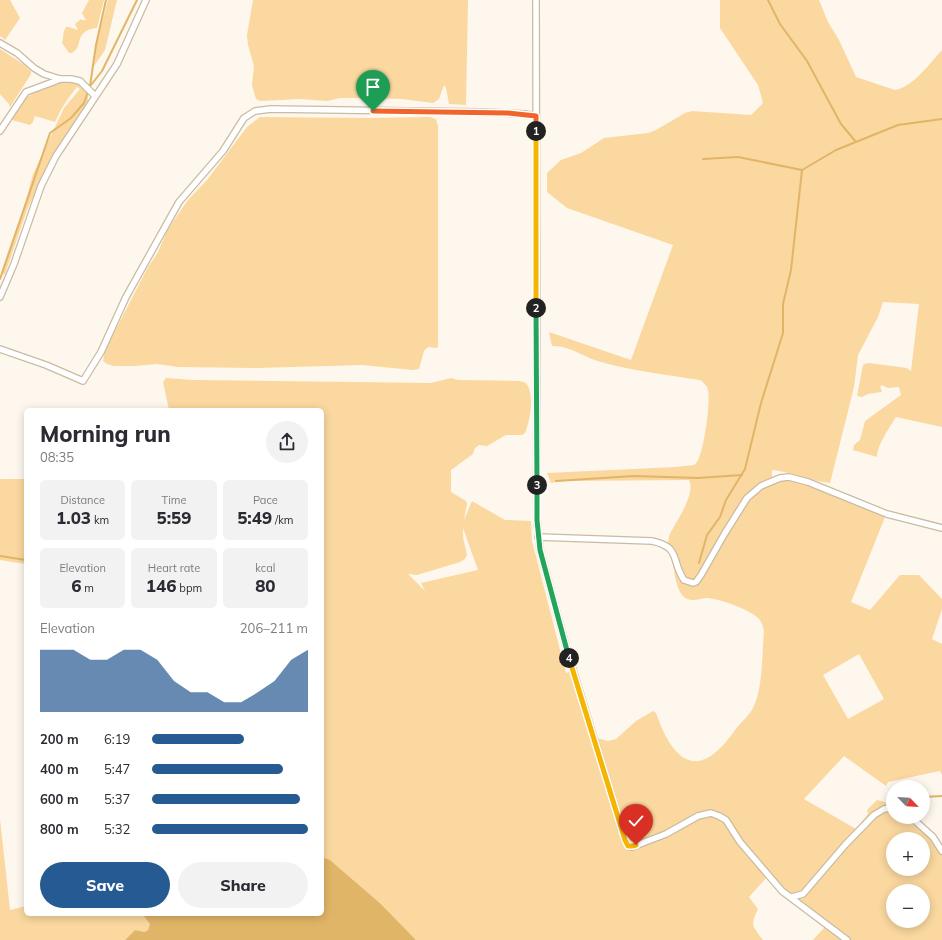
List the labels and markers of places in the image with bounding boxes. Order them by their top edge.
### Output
pin [356,70,390,111]
pin: 1 [526,121,546,141]
pin: 2 [526,298,546,318]
pin: 3 [527,475,547,495]
pin: 4 [559,648,579,668]
pin [619,804,653,845]

